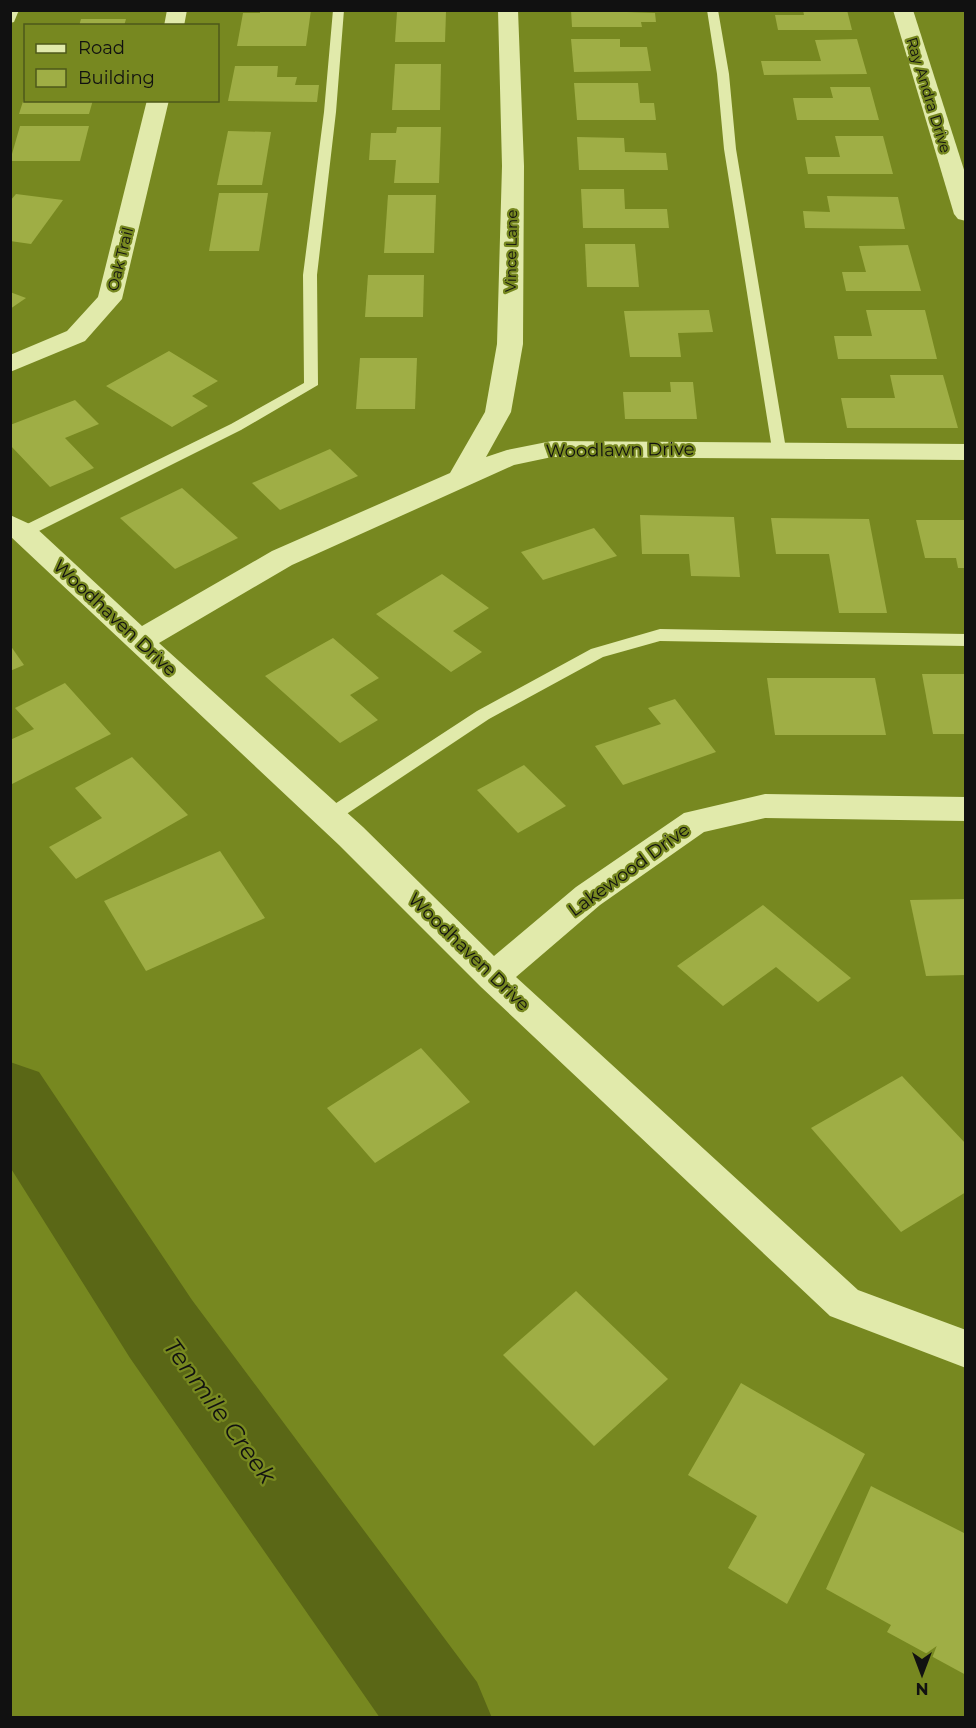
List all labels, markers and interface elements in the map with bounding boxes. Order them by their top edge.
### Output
legend [24,24,219,102]
street label: Ray Andra Drive [902,35,956,155]
text: Road [78,37,125,59]
text: Building [78,67,155,89]
street label: Vince Lane [501,210,521,292]
street label: Oak Trail [103,225,137,293]
street label: Woodlawn Drive [545,438,695,462]
street label: Woodhaven Drive [49,555,181,681]
street label: Lakewood Drive [564,819,694,921]
street label: Woodhaven Drive [404,888,535,1016]
water label: Tenmile Creek [158,1333,283,1491]
north arrow [892,1644,952,1704]
text: N [916,1679,928,1698]

